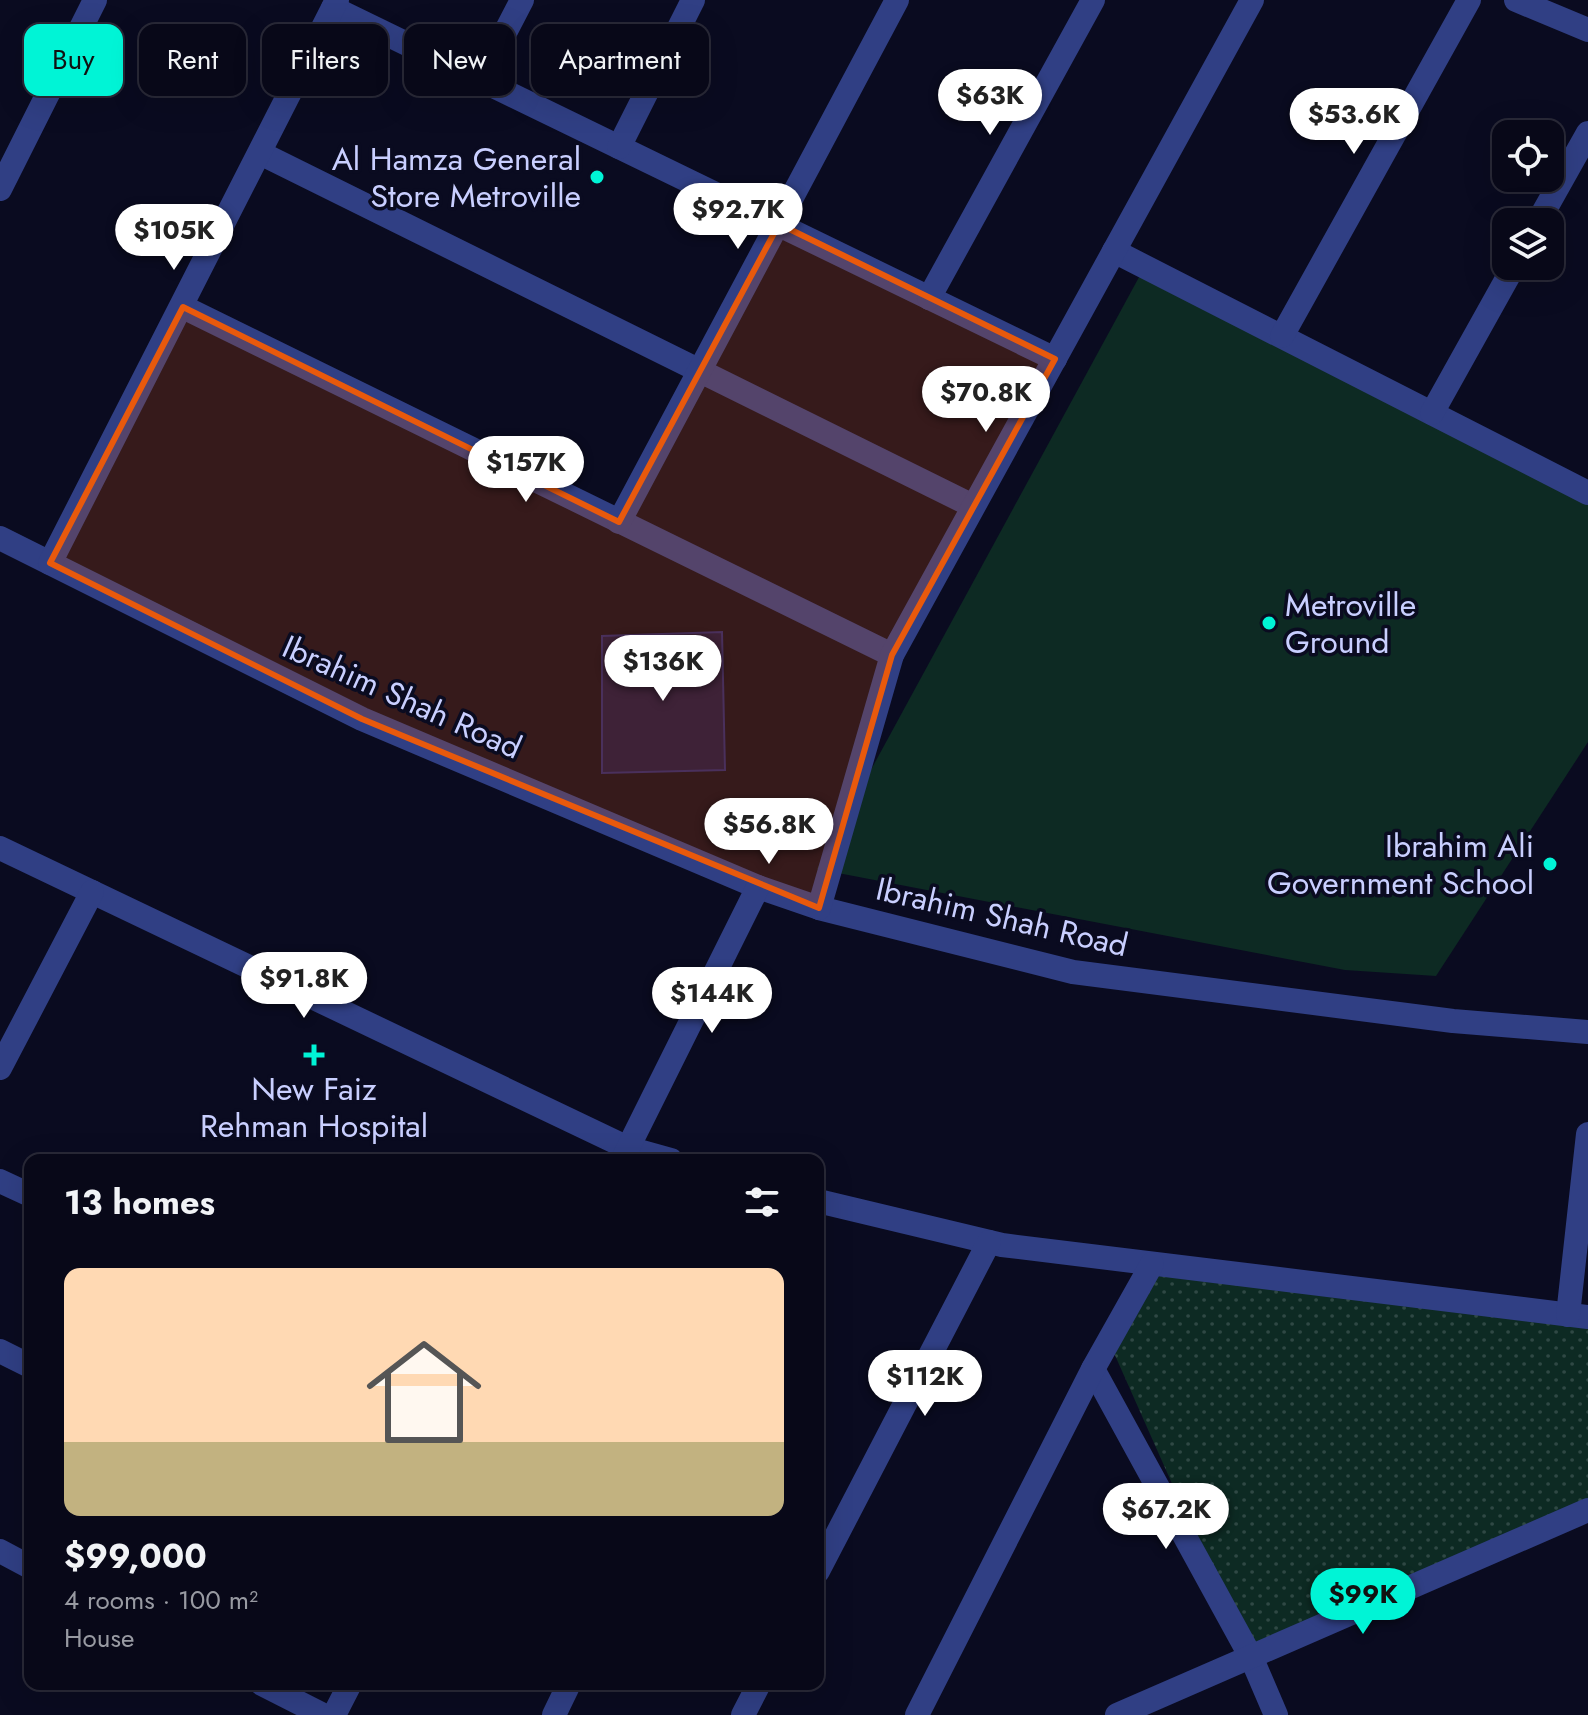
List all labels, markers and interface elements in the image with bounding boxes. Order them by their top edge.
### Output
chip: Buy [24,24,123,96]
chip: Rent [139,24,246,96]
chip: Filters [262,24,388,96]
chip: New [404,24,515,96]
chip: Apartment [531,24,709,96]
pin: $63K [943,69,1037,137]
text: $63K [956,76,1024,114]
pin: $53.6K [1289,88,1419,156]
text: $53.6K [1308,95,1400,133]
map controls [1492,120,1564,280]
button: locate [1492,120,1564,192]
place label: Al Hamza General Store Metroville [332,136,581,219]
marker: Al Hamza General Store Metroville [588,168,606,186]
pin: $92.7K [673,183,803,251]
text: $92.7K [692,190,784,228]
pin: $105K [118,204,230,272]
button: layers [1492,208,1564,280]
text: $105K [133,211,215,249]
pin: $70.8K [921,366,1051,434]
text: $70.8K [940,373,1032,411]
pin: $157K [470,436,582,504]
text: $157K [486,443,566,481]
place label: Metroville Ground [1285,582,1416,665]
marker: Metroville Ground [1260,614,1278,632]
street label: Ibrahim Shah Road [275,624,529,770]
pin: $136K [607,635,719,703]
text: $136K [622,642,704,680]
pin: $56.8K [704,798,834,866]
text: $56.8K [722,805,816,843]
place label: Ibrahim Ali Government School [1267,823,1534,906]
marker: Ibrahim Ali Government School [1541,855,1559,873]
street label: Ibrahim Shah Road [871,866,1133,968]
pin: $91.8K [239,952,369,1020]
text: $91.8K [259,959,349,997]
pin: $144K [656,967,768,1035]
text: $144K [670,974,754,1012]
marker: New Faiz Rehman Hospital [303,1044,325,1066]
place label: New Faiz Rehman Hospital [200,1066,428,1149]
text: 13 homes [64,1178,215,1227]
icon: filters [740,1180,784,1224]
icon: home [352,1320,496,1464]
pin: $112K [869,1350,981,1418]
text: $112K [886,1357,964,1395]
pin: $67.2K [1101,1483,1231,1551]
text: $67.2K [1121,1490,1211,1528]
text: $99,000 [64,1532,207,1581]
pin: $99K [1316,1568,1410,1636]
text: $99K [1328,1575,1398,1613]
text: 4 rooms · 100 m² [64,1581,258,1619]
text: House [64,1619,134,1657]

